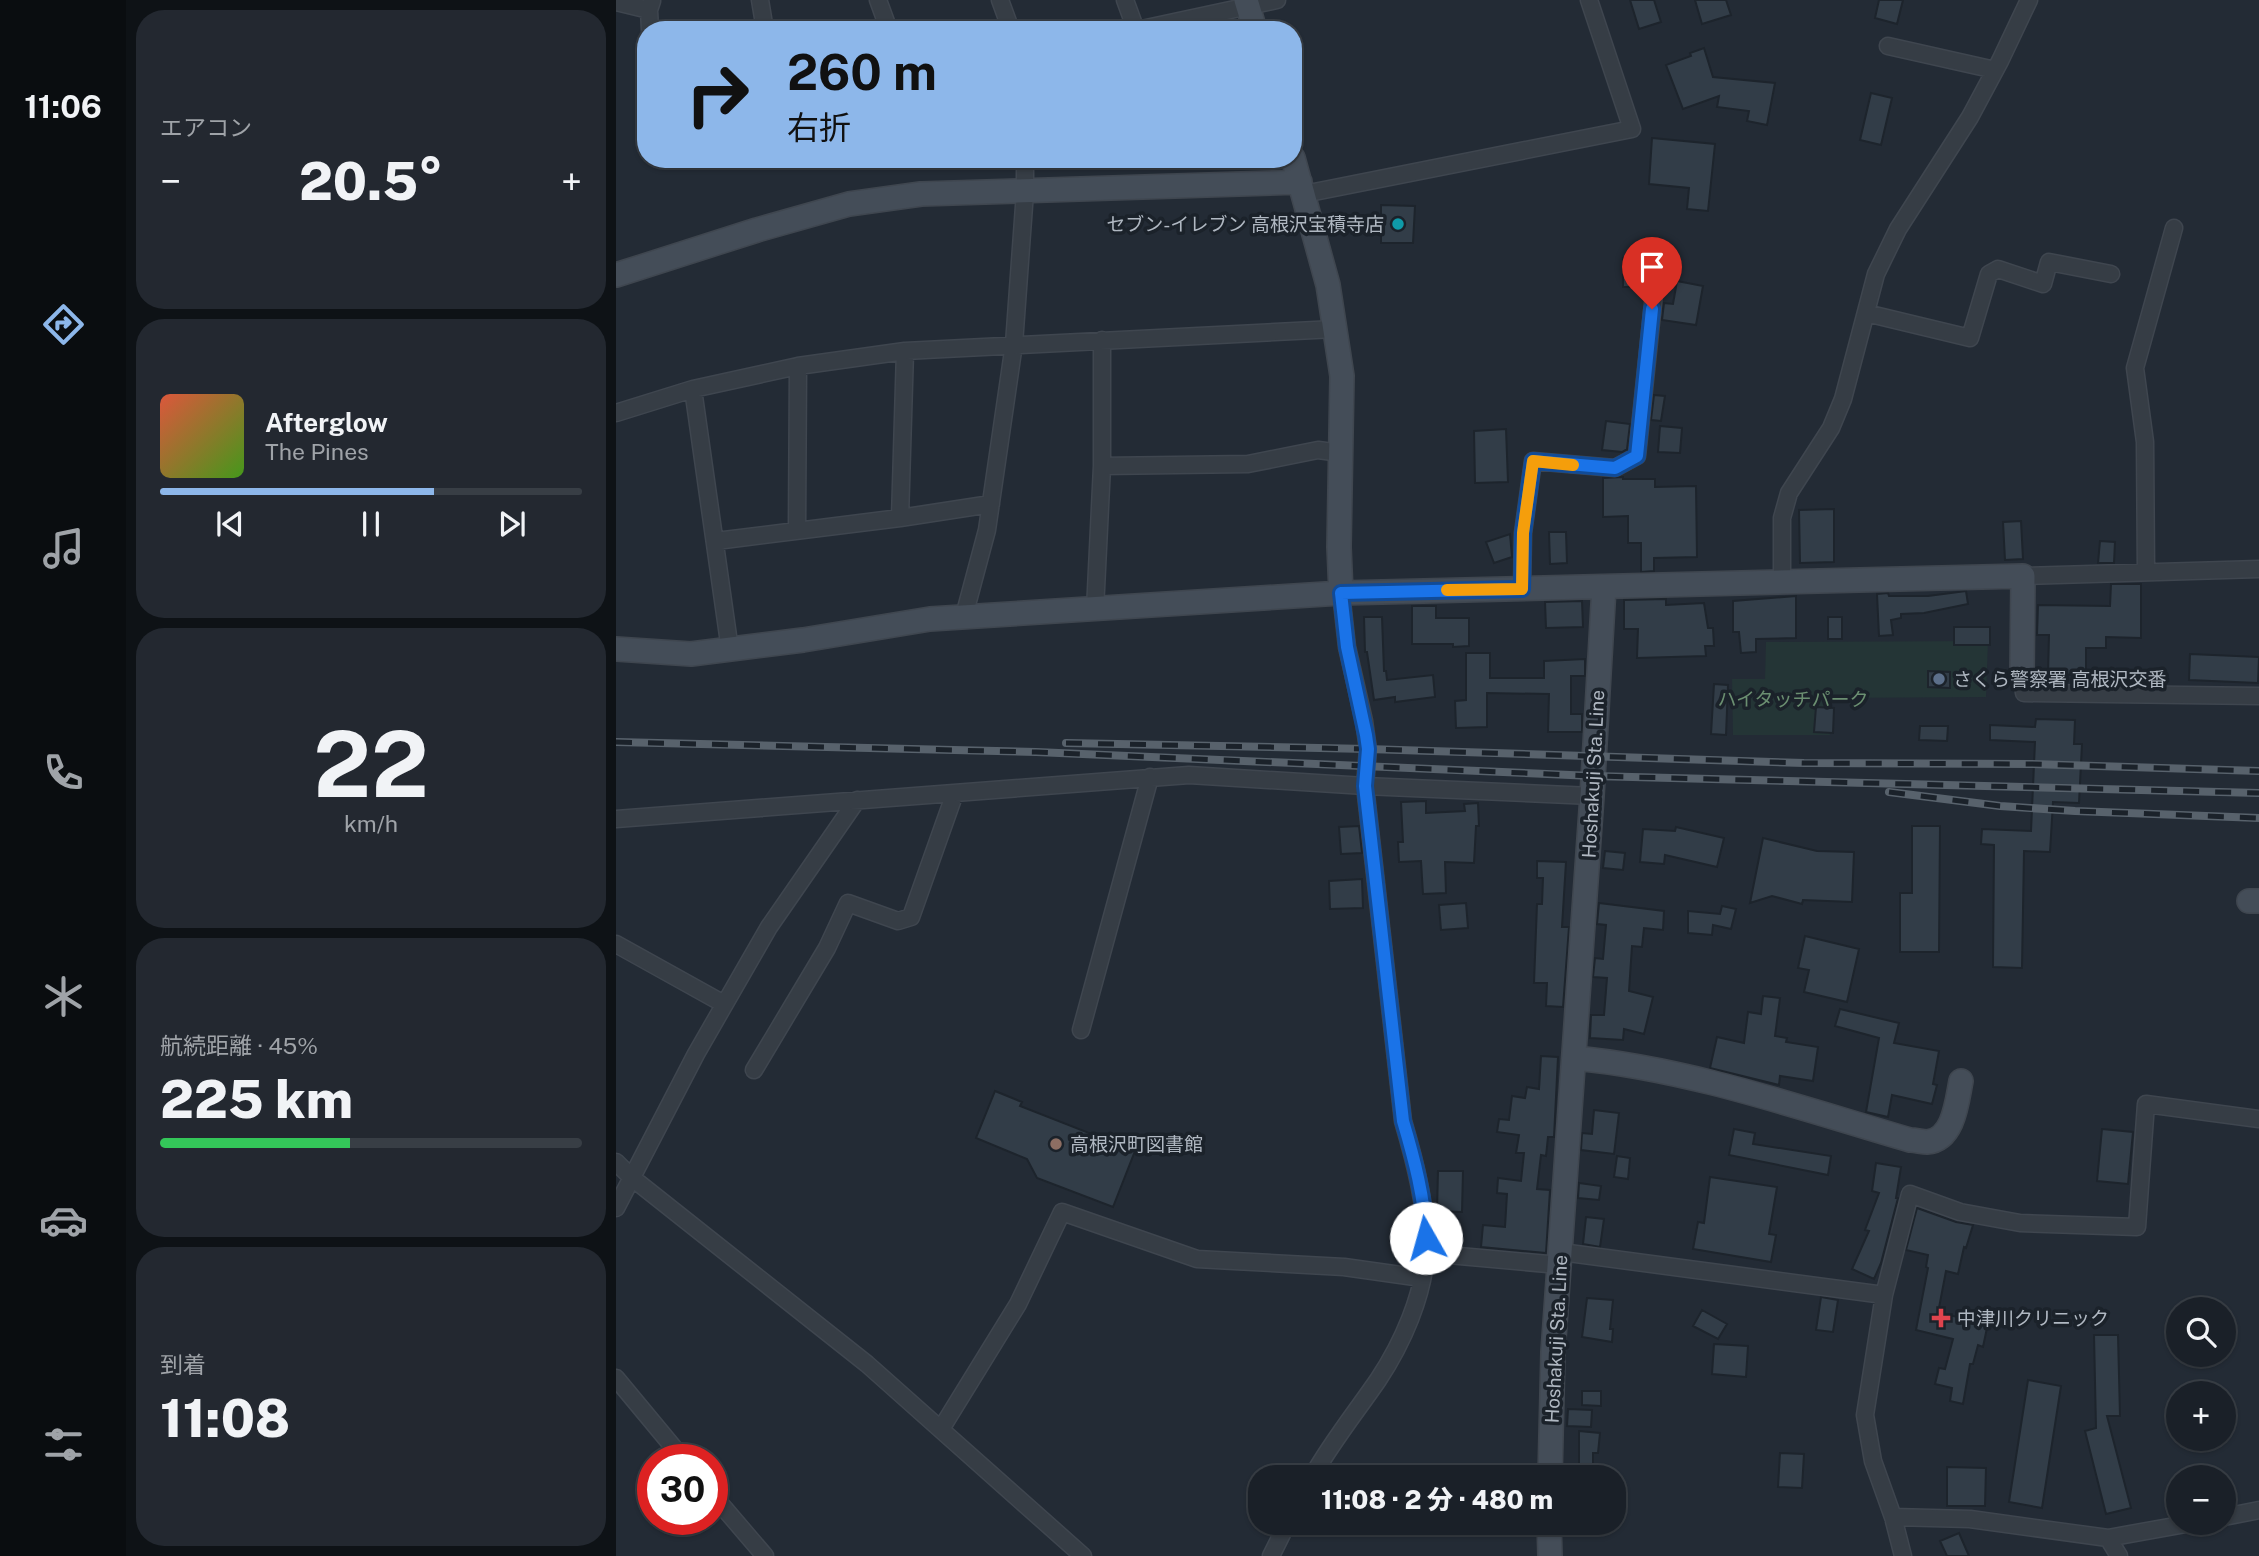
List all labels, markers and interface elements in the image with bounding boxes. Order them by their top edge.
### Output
text: 260 m [787,43,937,101]
icon: right [672,49,763,140]
text: 11:06 [24,88,102,125]
text: 右折 [787,109,851,146]
text: エアコン [160,114,252,141]
text: 20.5° [299,151,443,212]
text: − [160,159,181,204]
text: + [561,159,582,204]
place label: セブン-イレブン 高根沢宝積寺店 [1106,213,1384,235]
marker: セブン-イレブン 高根沢宝積寺店 [1390,216,1406,232]
pin [1622,237,1682,309]
icon: arrive [1633,248,1671,286]
icon: directions [39,300,88,349]
text: Afterglow [265,407,388,438]
text: The Pines [265,438,369,465]
icon: previous [211,505,249,543]
icon: pause [352,505,390,543]
icon: next [493,505,531,543]
icon: music [39,524,88,573]
place label: さくら警察署 高根沢交番 [1953,668,2167,690]
marker: さくら警察署 高根沢交番 [1931,671,1947,687]
park label: ハイタッチパーク [1718,688,1868,710]
street label: Hoshakuji Sta. Line [1578,689,1608,859]
text: 22 [313,711,429,817]
icon: phone [39,748,88,797]
text: km/h [344,810,398,837]
icon: climate [39,972,88,1021]
text: 航続距離 · 45% [160,1032,318,1059]
text: 225 km [160,1069,353,1130]
place label: 高根沢町図書館 [1070,1133,1203,1155]
marker: 高根沢町図書館 [1048,1136,1064,1152]
icon: car [39,1196,88,1245]
position arrow [1389,1201,1463,1275]
street label: Hoshakuji Sta. Line [1541,1254,1571,1424]
map controls [2166,1297,2236,1535]
button: search [2166,1297,2236,1367]
place label: 中津川クリニック [1957,1307,2109,1329]
marker: 中津川クリニック [1931,1308,1951,1328]
text: 到着 [160,1351,206,1378]
button: + [2166,1381,2236,1451]
text: 11:08 [160,1388,290,1449]
icon: filters [39,1420,88,1469]
speed limit sign: 30 [637,1444,728,1535]
button: − [2166,1465,2236,1535]
text: 11:08 · 2 分 · 480 m [1321,1484,1553,1515]

